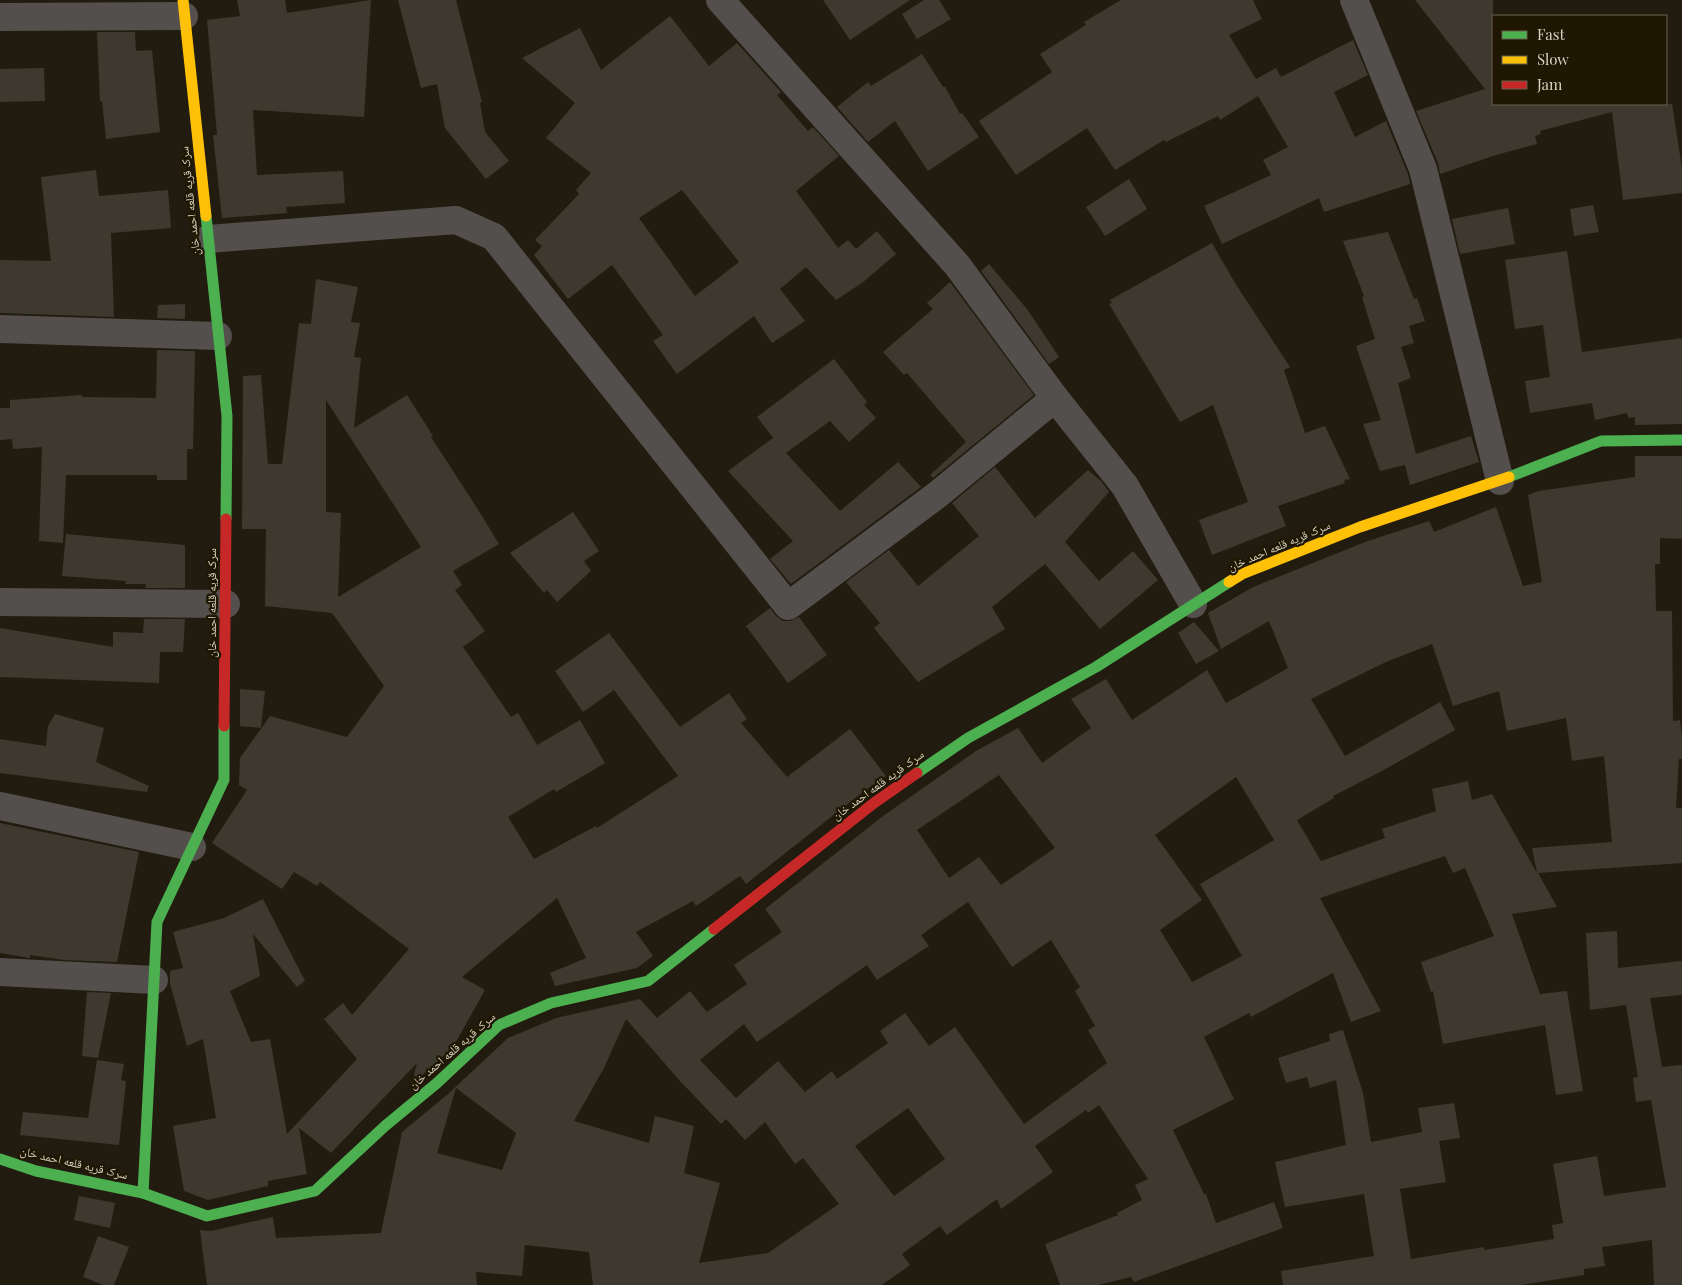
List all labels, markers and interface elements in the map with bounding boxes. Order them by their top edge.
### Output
legend [1492,15,1667,105]
text: Fast [1537,24,1566,44]
text: Slow [1537,49,1569,69]
text: Jam [1536,74,1563,94]
street label: سرک قریه قلعه احمد خان [175,145,203,257]
street label: سرک قریه قلعه احمد خان [1225,516,1333,574]
street label: سرک قریه قلعه احمد خان [203,548,219,658]
street label: سرک قریه قلعه احمد خان [828,745,927,823]
street label: سرک قریه قلعه احمد خان [405,1008,498,1093]
street label: سرک قریه قلعه احمد خان [19,1142,130,1182]

